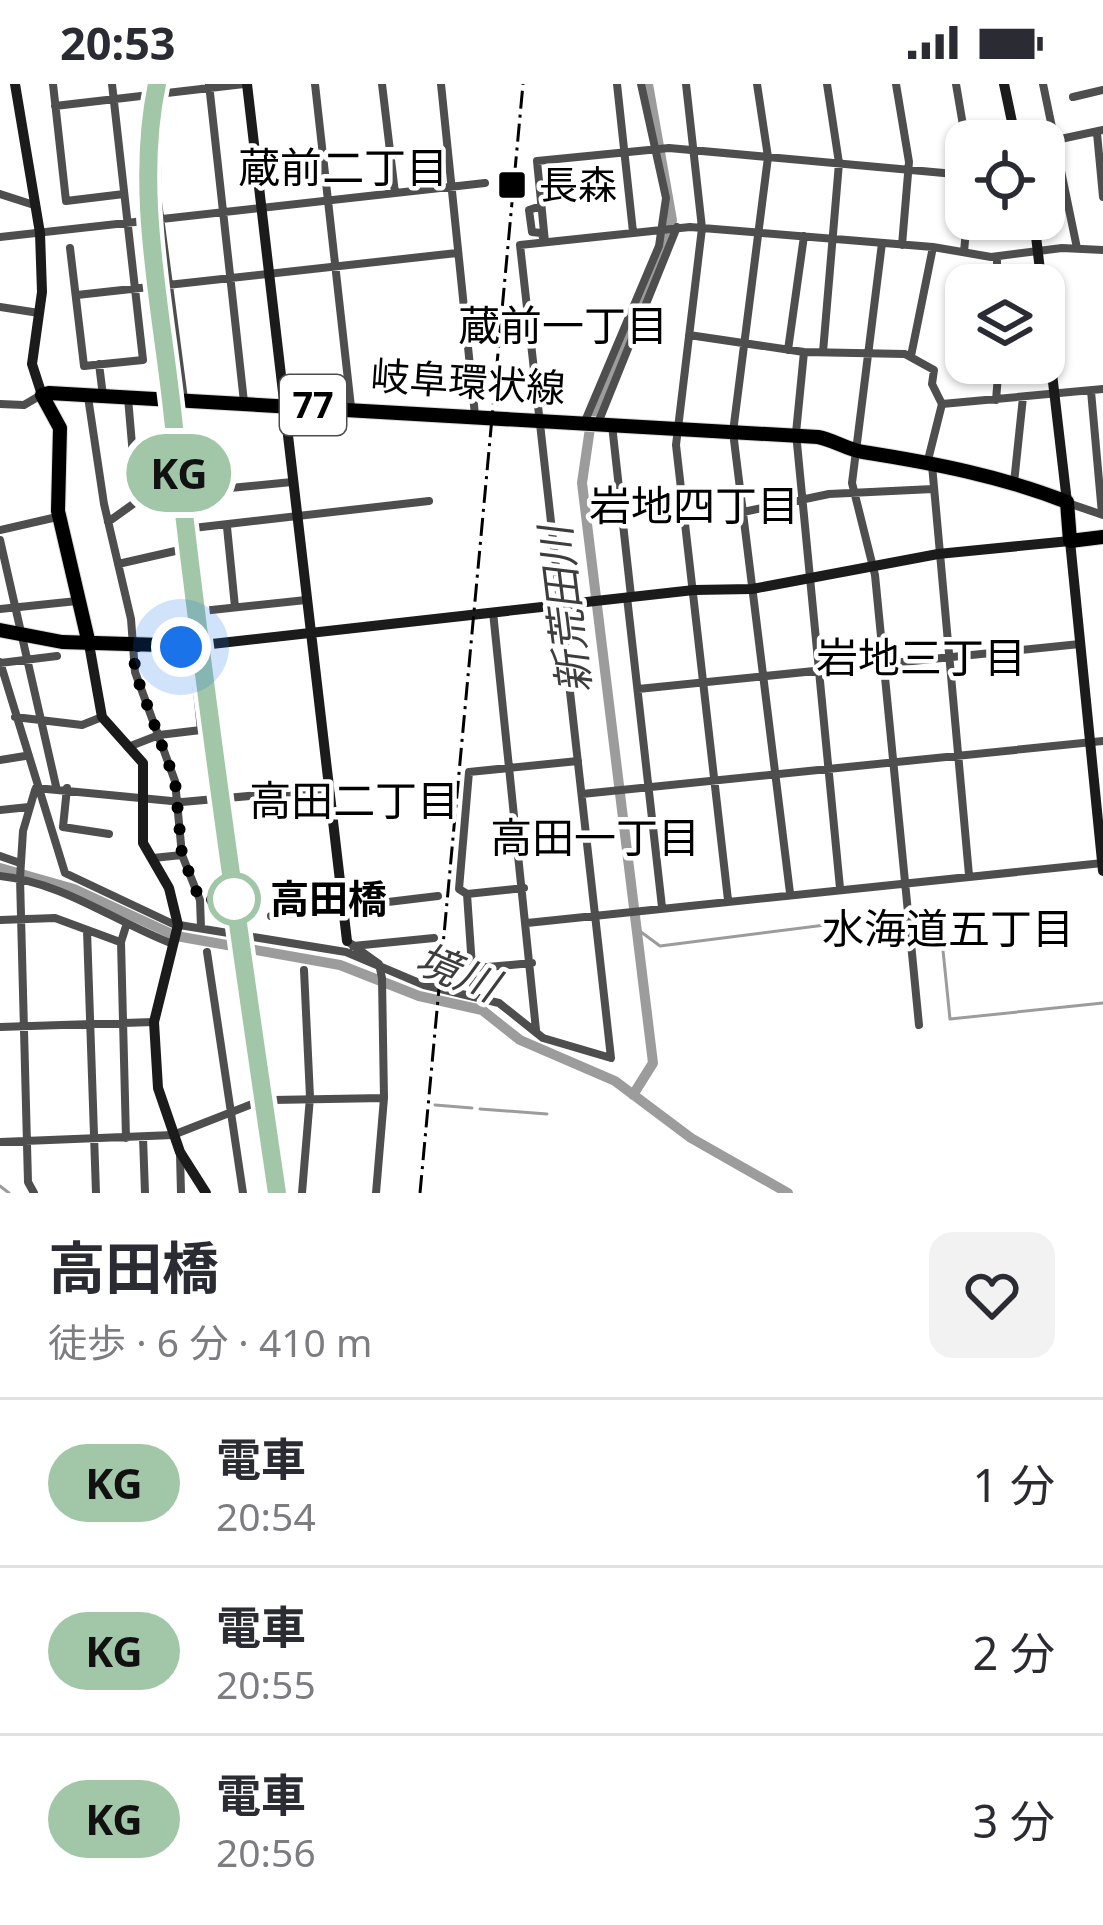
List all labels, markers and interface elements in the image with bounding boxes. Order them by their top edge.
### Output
text: 20:53 [60,12,176,73]
map controls [945,120,1065,384]
button: locate [945,120,1065,240]
district label: 蔵前二丁目 [238,138,448,195]
place label: 長森 [539,157,617,210]
marker: 長森 [496,169,528,201]
button: layers [945,264,1065,384]
district label: 蔵前一丁目 [458,296,668,353]
street label: 岐阜環状線 [369,347,567,414]
road number: 77 [280,375,346,435]
line badge: KG [125,434,233,512]
text: KG [150,444,208,501]
district label: 岩地四丁目 [589,476,799,533]
water label: 新荒田川 [525,519,602,697]
your location [151,617,211,677]
district label: 岩地三丁目 [816,628,1026,685]
district label: 高田二丁目 [249,771,459,828]
district label: 高田一丁目 [490,808,700,865]
place label: 高田橋 [270,871,387,924]
marker: 高田橋 [209,874,259,924]
district label: 水海道五丁目 [822,899,1074,956]
water label: 境川 [408,928,511,1014]
text: 高田橋 [48,1228,219,1306]
button: heart [929,1232,1055,1358]
text: 徒歩 · 6 分 · 410 m [48,1315,372,1368]
text: 電車 [216,1428,306,1489]
text: KG [85,1454,143,1511]
text: 1 分 [973,1454,1055,1515]
text: 20:54 [216,1489,316,1542]
text: 電車 [216,1596,306,1657]
text: KG [85,1622,143,1679]
text: 2 分 [973,1622,1055,1683]
text: 20:55 [216,1657,316,1710]
text: 電車 [216,1764,306,1825]
text: KG [85,1790,143,1847]
text: 3 分 [973,1790,1055,1851]
text: 20:56 [216,1825,316,1878]

